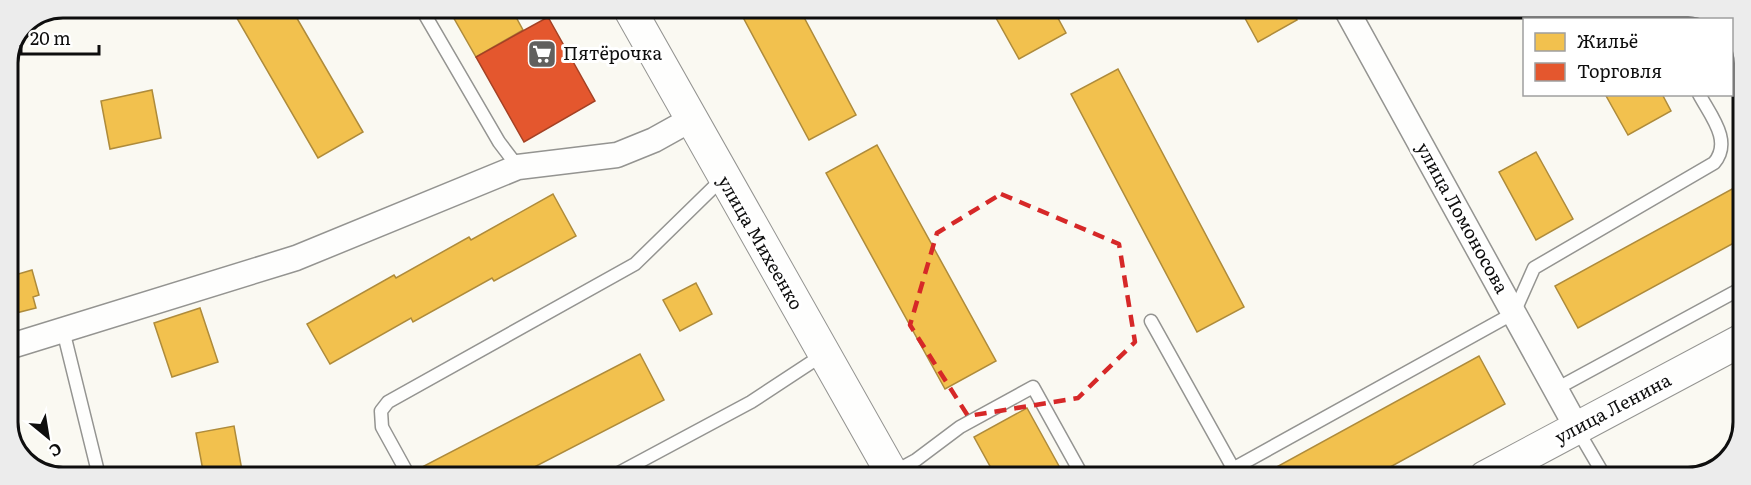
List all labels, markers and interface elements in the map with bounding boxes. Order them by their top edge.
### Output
scale bar [21,18,99,56]
legend [1523,18,1733,96]
text: 20 m [30,24,71,51]
text: Жильё [1577,27,1638,54]
supermarket icon: Пятёрочка [526,38,558,70]
place label: Пятёрочка [563,39,662,66]
text: Торговля [1577,57,1662,84]
street label: улица Ломоносова [1410,137,1516,298]
street label: улица Михеенко [712,170,811,314]
street label: улица Ленина [1549,365,1676,450]
north arrow [18,407,78,467]
text: С [45,438,67,464]

